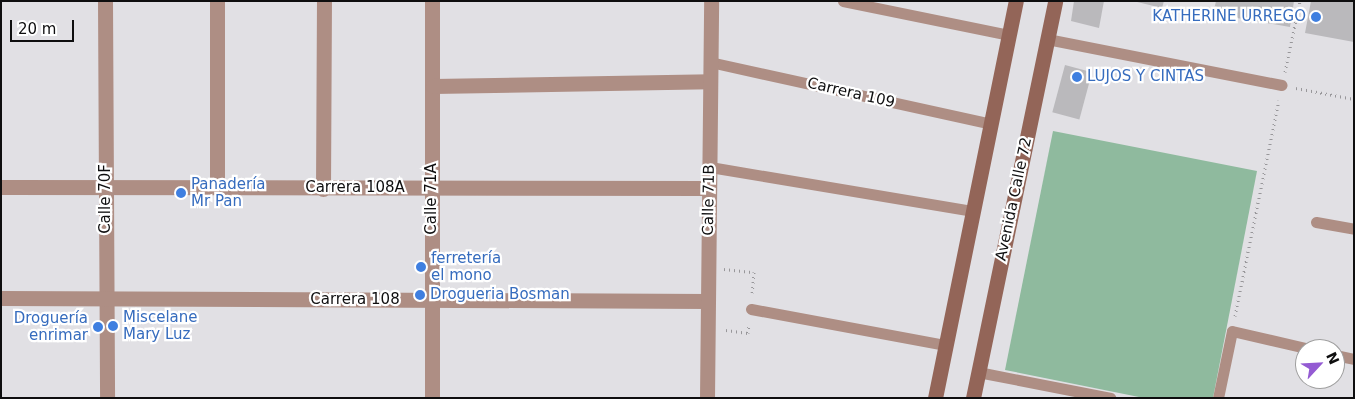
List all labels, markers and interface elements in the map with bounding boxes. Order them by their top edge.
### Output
place label: KATHERINE URREGO [1152,8,1306,26]
scale bar [12,10,76,42]
marker: KATHERINE URREGO [1310,11,1322,23]
text: 20 m [18,20,56,38]
place label: LUJOS Y CINTAS [1087,68,1204,86]
marker: LUJOS Y CINTAS [1071,71,1083,83]
street label: Carrera 109 [805,74,897,112]
street label: Avenida Calle 72 [992,136,1036,262]
street label: Calle 71A [423,163,441,235]
street label: Calle 70F [97,164,115,234]
street label: Calle 71B [699,164,719,236]
place label: Panadería Mr Pan [191,175,266,210]
street label: Carrera 108A [305,179,405,197]
marker: Panadería Mr Pan [175,187,187,199]
place label: ferretería el mono [431,249,501,284]
marker: ferretería el mono [415,261,427,273]
place label: Drogueria Bosman [430,286,570,304]
marker: Drogueria Bosman [414,289,426,301]
street label: Carrera 108 [310,291,400,309]
place label: Miscelane Mary Luz [123,308,197,343]
place label: Droguería enrimar [14,309,88,344]
marker: Miscelane Mary Luz [107,320,119,332]
marker: Droguería enrimar [92,321,104,333]
north arrow [1295,339,1345,389]
text: N [1323,349,1342,367]

